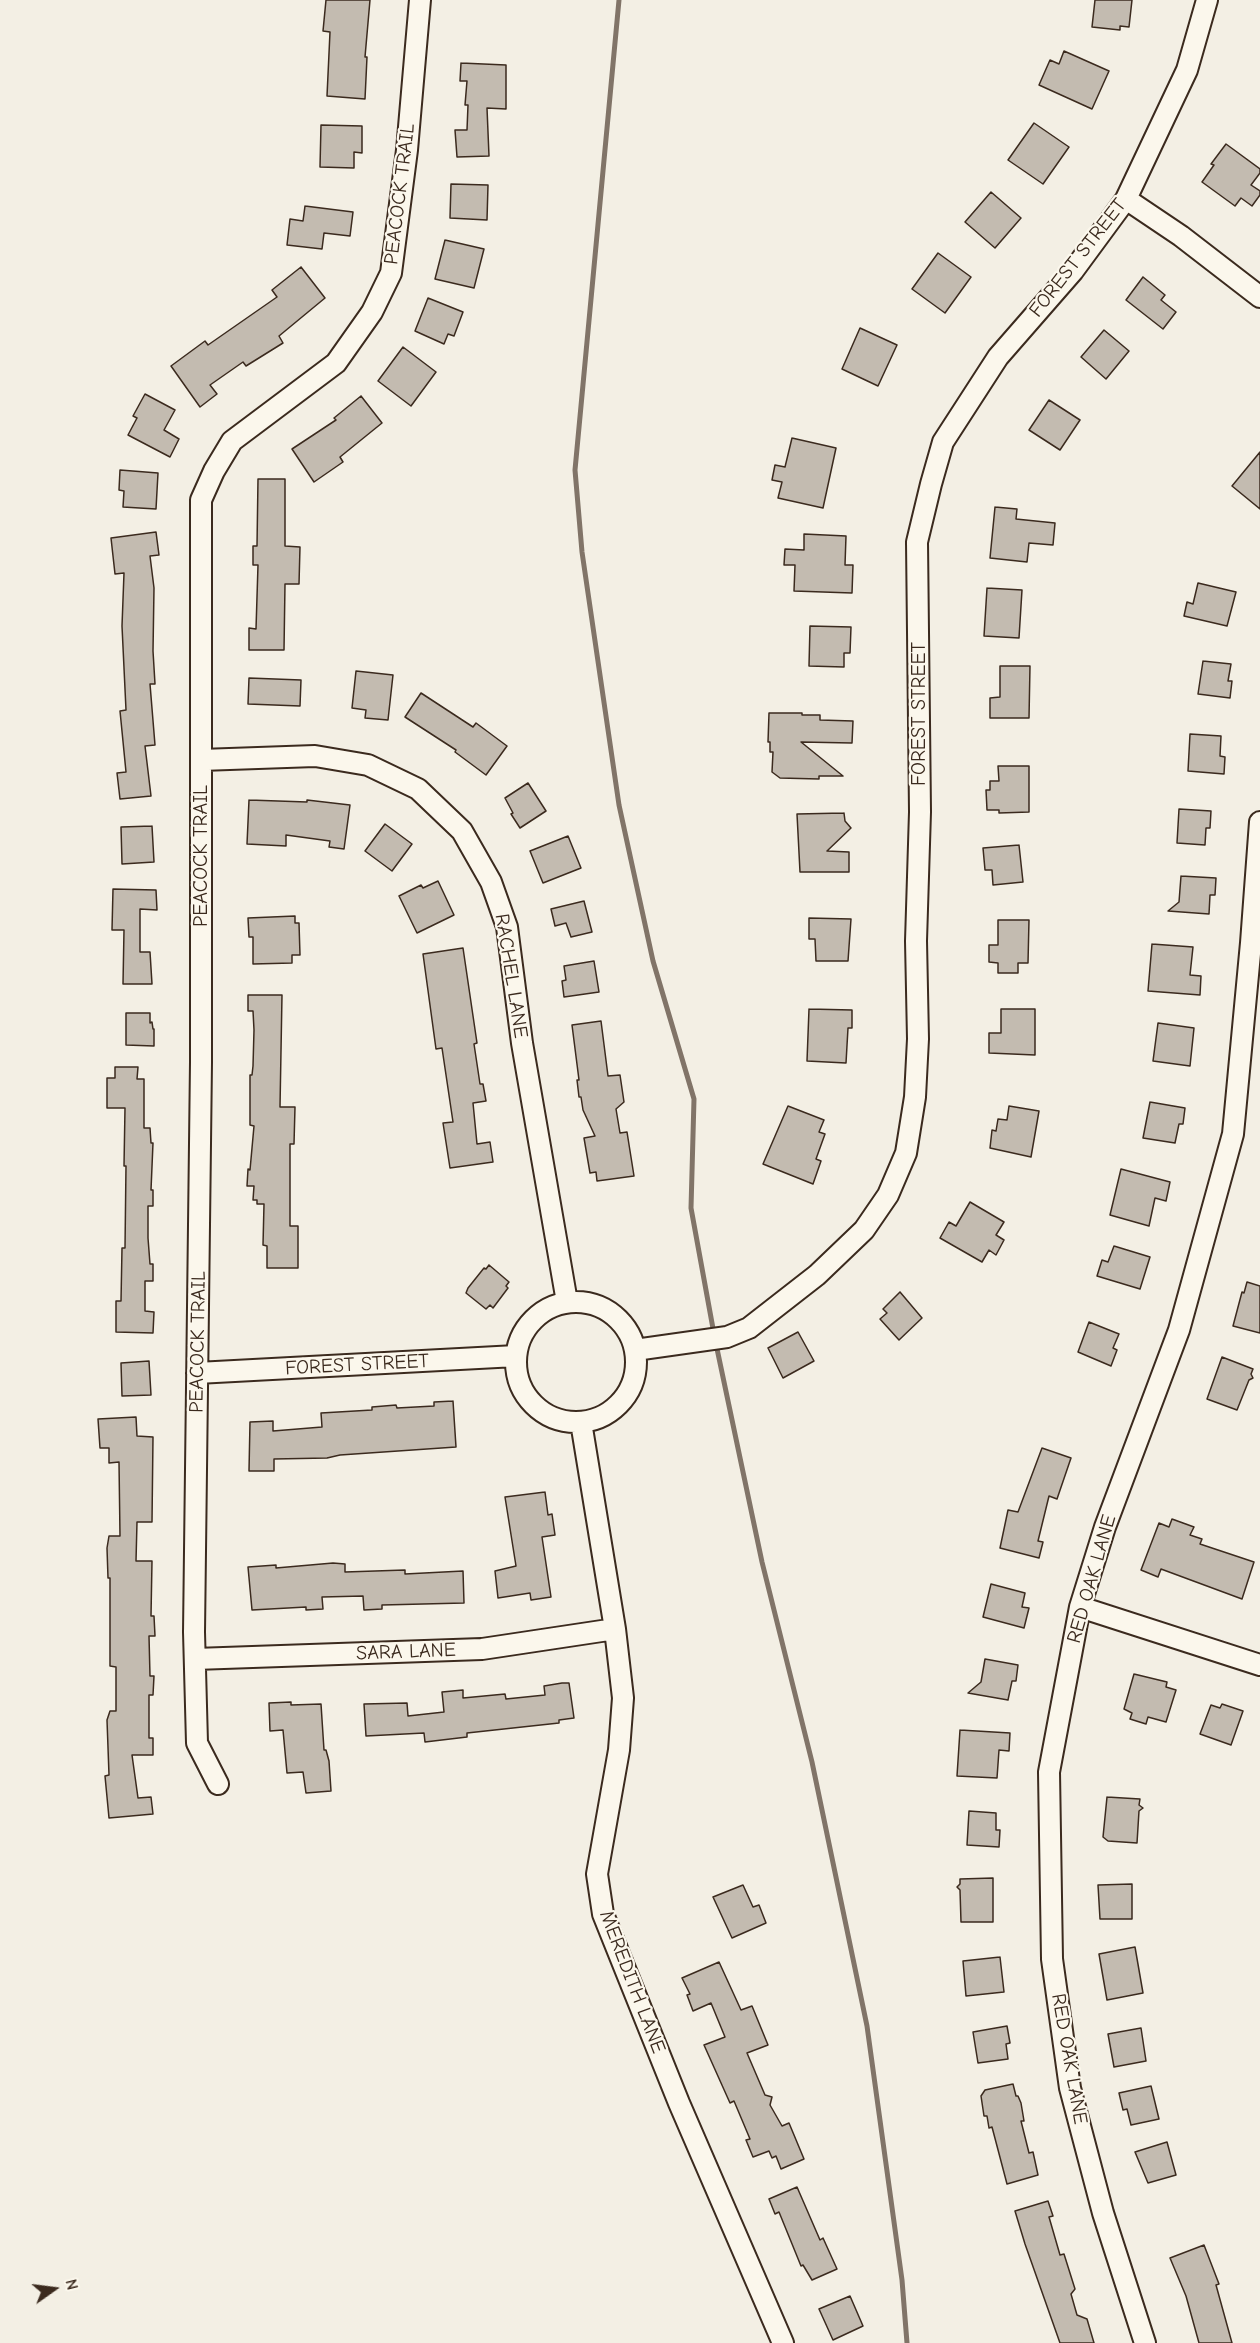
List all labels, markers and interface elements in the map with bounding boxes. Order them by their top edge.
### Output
street label: PEACOCK TRAIL [379,122,421,266]
street label: FOREST STREET [1024,194,1132,322]
street label: FOREST STREET [907,642,931,786]
street label: PEACOCK TRAIL [189,785,213,927]
street label: RACHEL LANE [489,912,533,1040]
street label: PEACOCK TRAIL [185,1271,211,1413]
street label: FOREST STREET [284,1349,430,1381]
street label: RED OAK LANE [1062,1512,1122,1646]
street label: SARA LANE [356,1638,456,1666]
street label: MEREDITH LANE [594,1907,670,2057]
street label: RED OAK LANE [1046,1992,1092,2126]
north arrow [24,2259,84,2319]
text: N [61,2277,81,2292]

